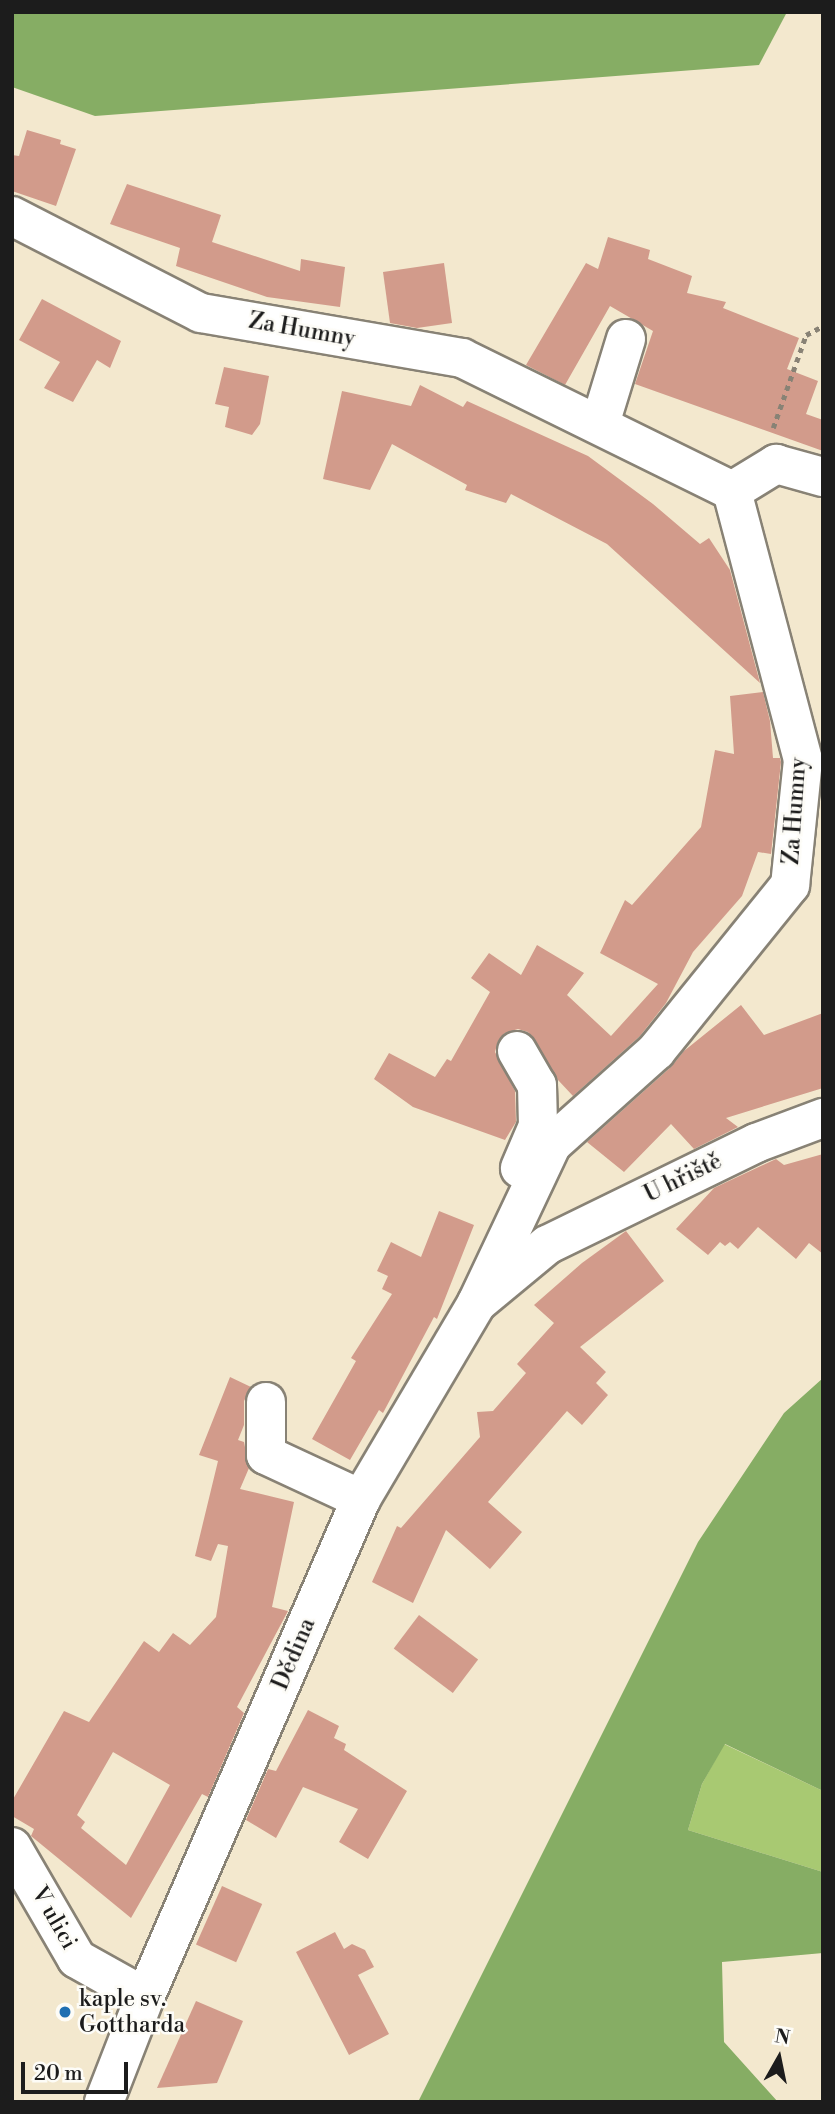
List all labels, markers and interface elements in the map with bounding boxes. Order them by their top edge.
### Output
street label: Za Humny [247,307,357,353]
street label: Za Humny [777,756,813,866]
street label: U hřiště [640,1147,726,1209]
street label: Dědina [267,1614,321,1694]
street label: V ulici [25,1882,83,1954]
place label: kaple sv. Gottharda [79,1985,185,2039]
marker: kaple sv. Gottharda [57,2004,73,2020]
north arrow [744,2023,814,2093]
text: N [773,2024,792,2050]
scale bar [24,2048,131,2092]
text: 20 m [34,2061,83,2087]

